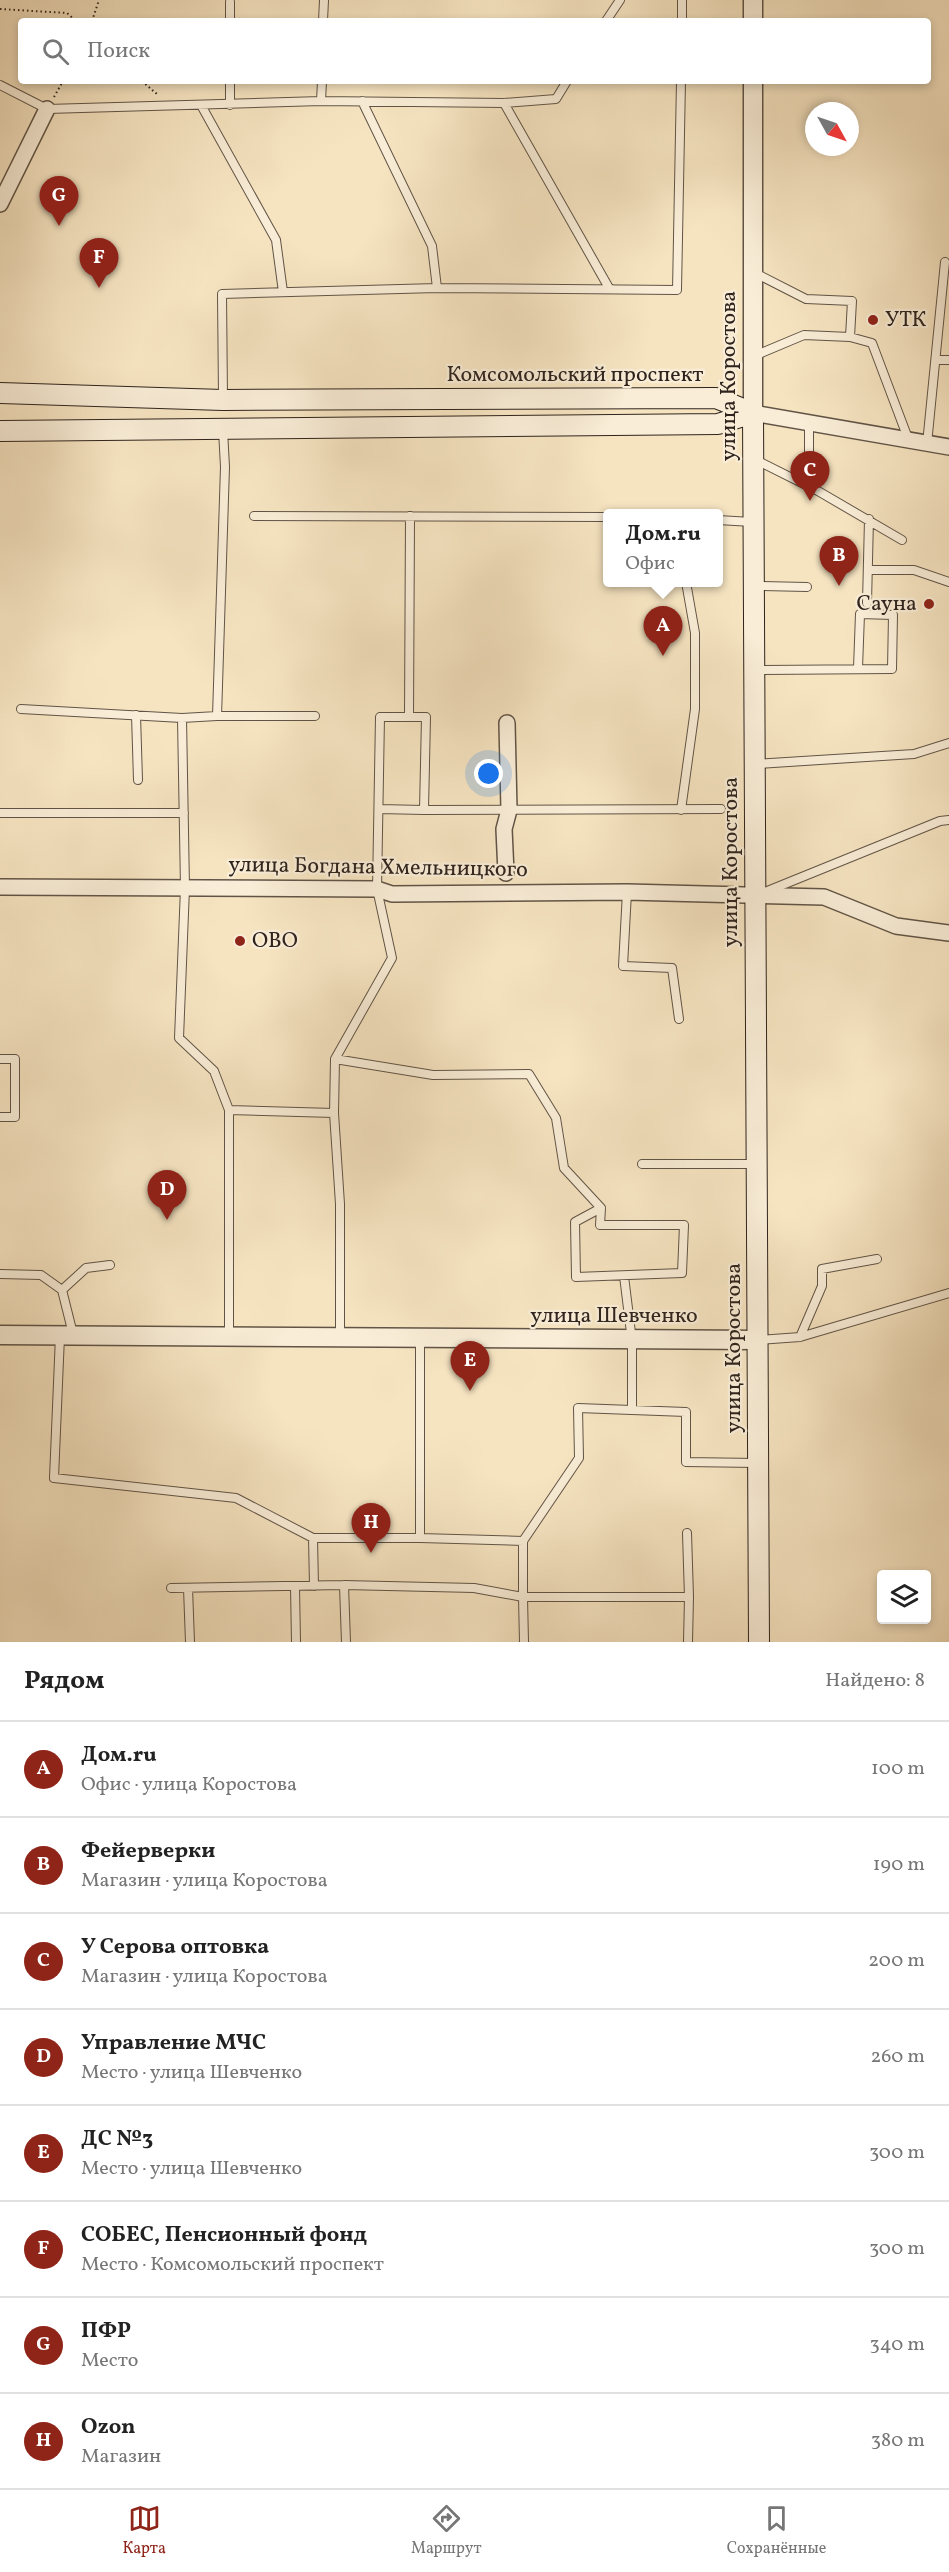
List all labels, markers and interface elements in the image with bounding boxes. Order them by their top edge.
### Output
search box [18,18,931,84]
icon: search [39,35,72,68]
text: Поиск [87,36,150,67]
north arrow [805,102,859,156]
pin: G [40,176,78,226]
pin: F [80,238,118,288]
street label: улица Коростова [714,291,745,461]
place label: УТК [885,305,927,336]
marker: УТК [866,313,880,327]
street label: Комсомольский проспект [447,360,703,391]
pin: C [790,452,830,501]
popup [603,509,723,587]
text: Дом.ru [625,519,701,550]
pin: B [820,536,858,586]
text: Офис [625,550,675,578]
place label: Сауна [857,589,917,620]
marker: Сауна [922,597,936,611]
pin: A [644,606,682,656]
your location [474,759,503,788]
street label: улица Коростова [716,777,747,947]
street label: улица Богдана Хмельницкого [228,850,528,886]
place label: ОВО [252,926,298,957]
marker: ОВО [233,934,247,948]
pin: D [148,1170,186,1220]
street label: улица Коростова [719,1263,750,1433]
street label: улица Шевченко [530,1301,698,1332]
pin: E [450,1342,490,1391]
pin: H [352,1504,391,1553]
map controls [877,1570,931,1624]
button: layers [877,1570,931,1624]
text: Рядом [24,1663,104,1699]
text: Найдено: 8 [825,1667,925,1695]
text: Дом.ru [81,1740,157,1771]
text: A [36,1755,51,1783]
text: 100 m [871,1755,925,1783]
text: Офис · улица Коростова [81,1771,297,1799]
text: Фейерверки [81,1836,215,1867]
text: B [37,1851,50,1879]
text: 190 m [873,1851,925,1879]
text: Магазин · улица Коростова [81,1867,328,1895]
text: У Серова оптовка [81,1932,269,1963]
text: C [37,1947,50,1975]
text: 200 m [868,1947,925,1975]
text: Магазин · улица Коростова [81,1963,328,1991]
text: Управление МЧС [81,2028,266,2059]
text: D [36,2043,51,2071]
text: 260 m [870,2043,925,2071]
text: Место · улица Шевченко [81,2059,302,2087]
text: ДС №3 [81,2124,153,2155]
text: E [37,2139,50,2167]
text: 300 m [869,2139,925,2167]
text: Место · улица Шевченко [81,2155,302,2183]
text: СОБЕС, Пенсионный фонд [81,2220,367,2251]
text: F [38,2235,49,2263]
text: 300 m [869,2235,925,2263]
text: Место · Комсомольский проспект [81,2251,384,2279]
text: ПФР [81,2316,131,2347]
text: G [36,2331,51,2359]
text: 340 m [869,2331,925,2359]
text: Место [81,2347,138,2375]
text: Ozon [81,2412,136,2443]
text: H [36,2427,51,2455]
text: 380 m [871,2427,925,2455]
text: Магазин [81,2443,161,2471]
tab: Карта [123,2502,166,2560]
tab: Маршрут [411,2502,482,2560]
tab: Сохранённые [727,2502,826,2560]

